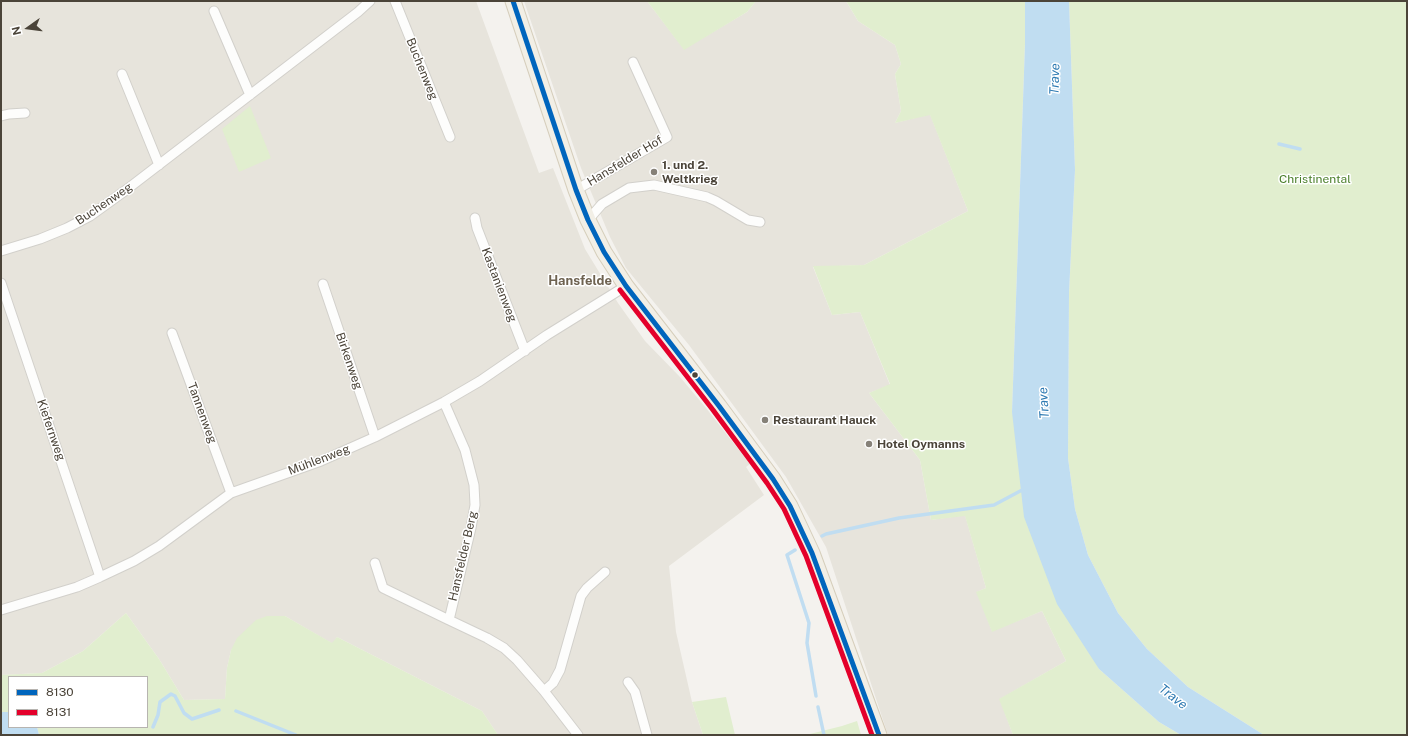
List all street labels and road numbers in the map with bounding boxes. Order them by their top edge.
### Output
street label: Buchenweg [403,36,441,102]
street label: Hansfelder Hof [585,133,665,189]
street label: Buchenweg [73,180,135,228]
street label: Kastanienweg [478,246,520,324]
street label: Birkenweg [333,331,365,391]
street label: Tannenweg [184,381,220,445]
street label: Kiefernweg [34,397,68,463]
street label: Mühlenweg [286,442,352,478]
street label: Hansfelder Berg [446,510,480,602]

